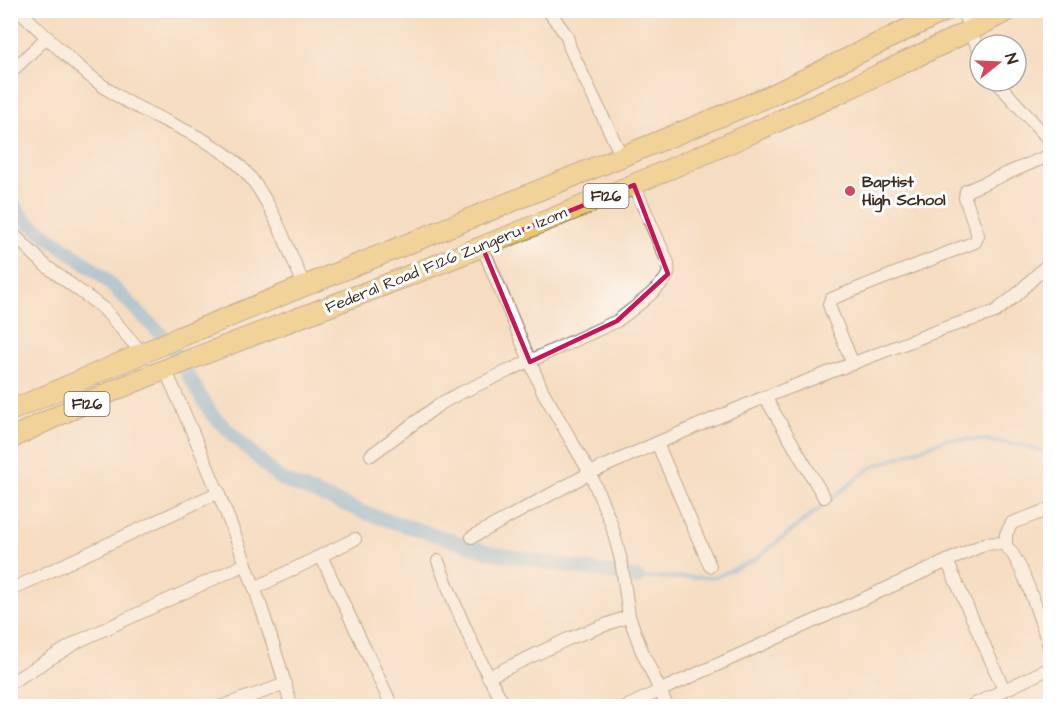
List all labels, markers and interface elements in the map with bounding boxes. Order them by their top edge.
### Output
north arrow [968,33,1028,93]
text: N [999,51,1023,67]
place label: Baptist High School [862,171,946,213]
road number: F126 [584,184,628,208]
marker: Baptist High School [843,184,857,198]
street label: Federal Road F.126 Zungeru - Izom [322,201,571,320]
road number: F126 [64,392,110,416]

